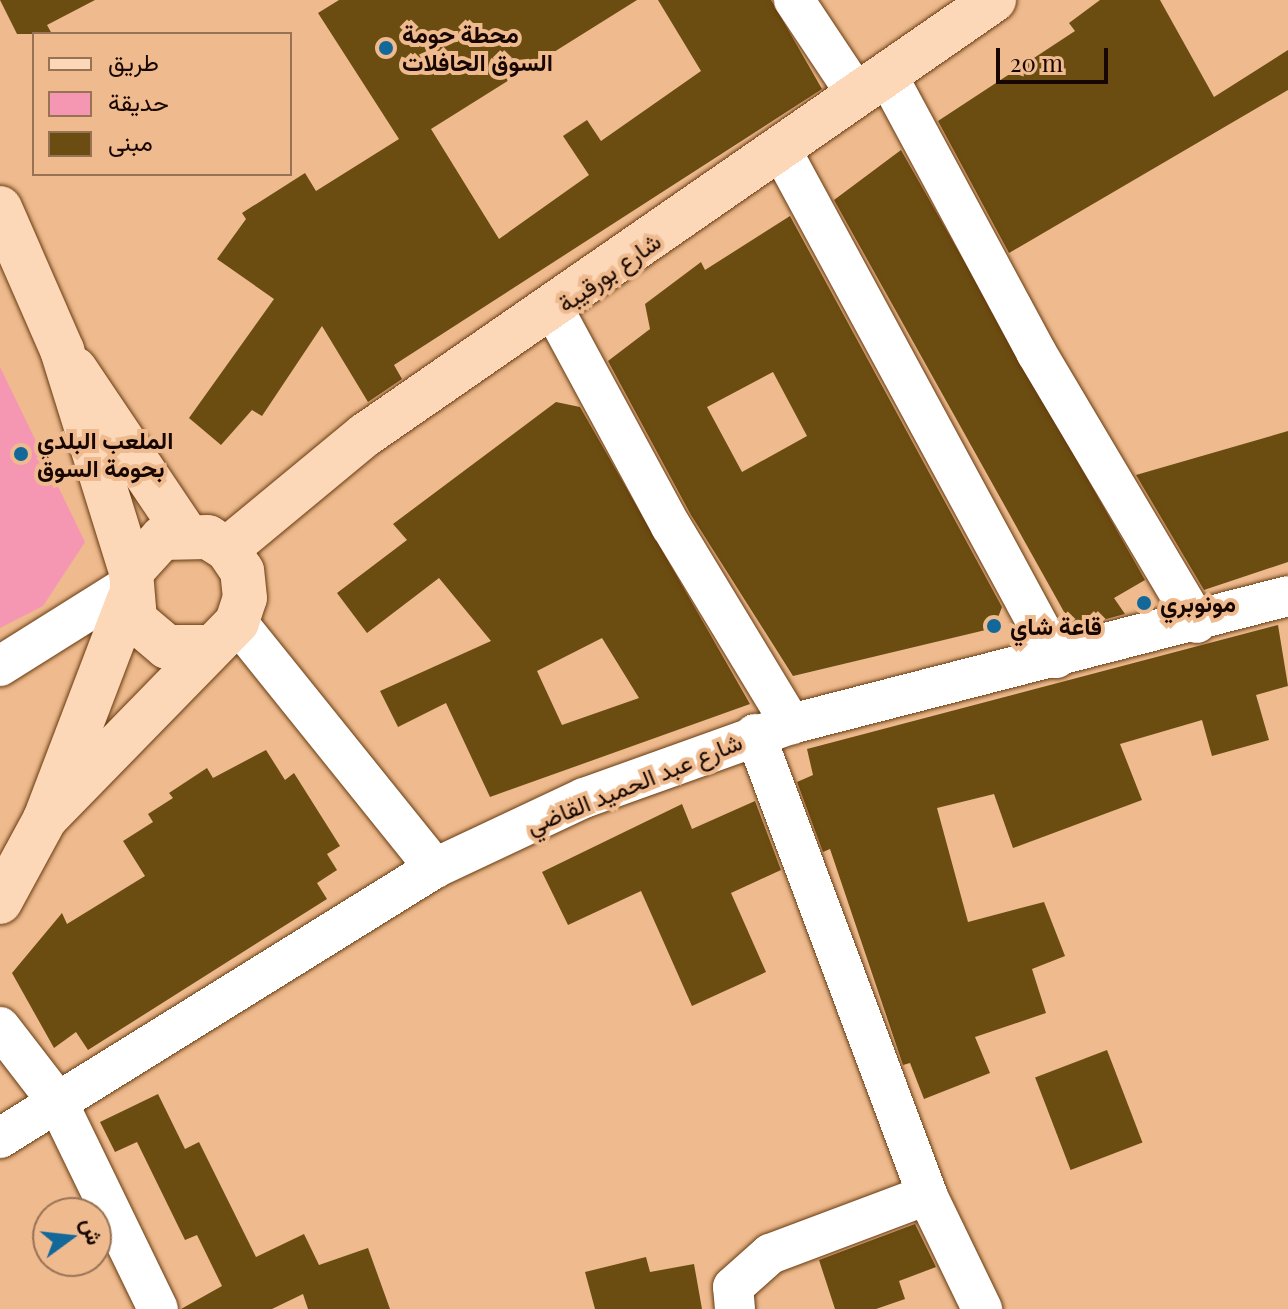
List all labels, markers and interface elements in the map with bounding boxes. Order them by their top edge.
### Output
place label: محطة حومة السوق الحافلات [402,20,553,76]
legend [32,32,292,176]
scale bar [1000,32,1112,82]
marker: محطة حومة السوق الحافلات [377,39,395,57]
text: طريق [108,45,159,77]
text: 20 m [1010,46,1063,78]
text: حديقة [108,85,169,117]
text: مبنى [108,125,153,157]
street label: شارع بورقيبة [552,226,666,318]
place label: الملعب البلدي بحومة السوق [37,426,173,482]
marker: الملعب البلدي بحومة السوق [12,445,30,463]
place label: مونوبري [1160,589,1236,617]
marker: مونوبري [1135,594,1153,612]
place label: قاعة شاي [1010,612,1102,640]
marker: قاعة شاي [985,617,1003,635]
street label: شارع عبد الحميد القاضي [522,727,746,839]
north arrow [32,1197,112,1277]
text: ش [75,1215,111,1248]

